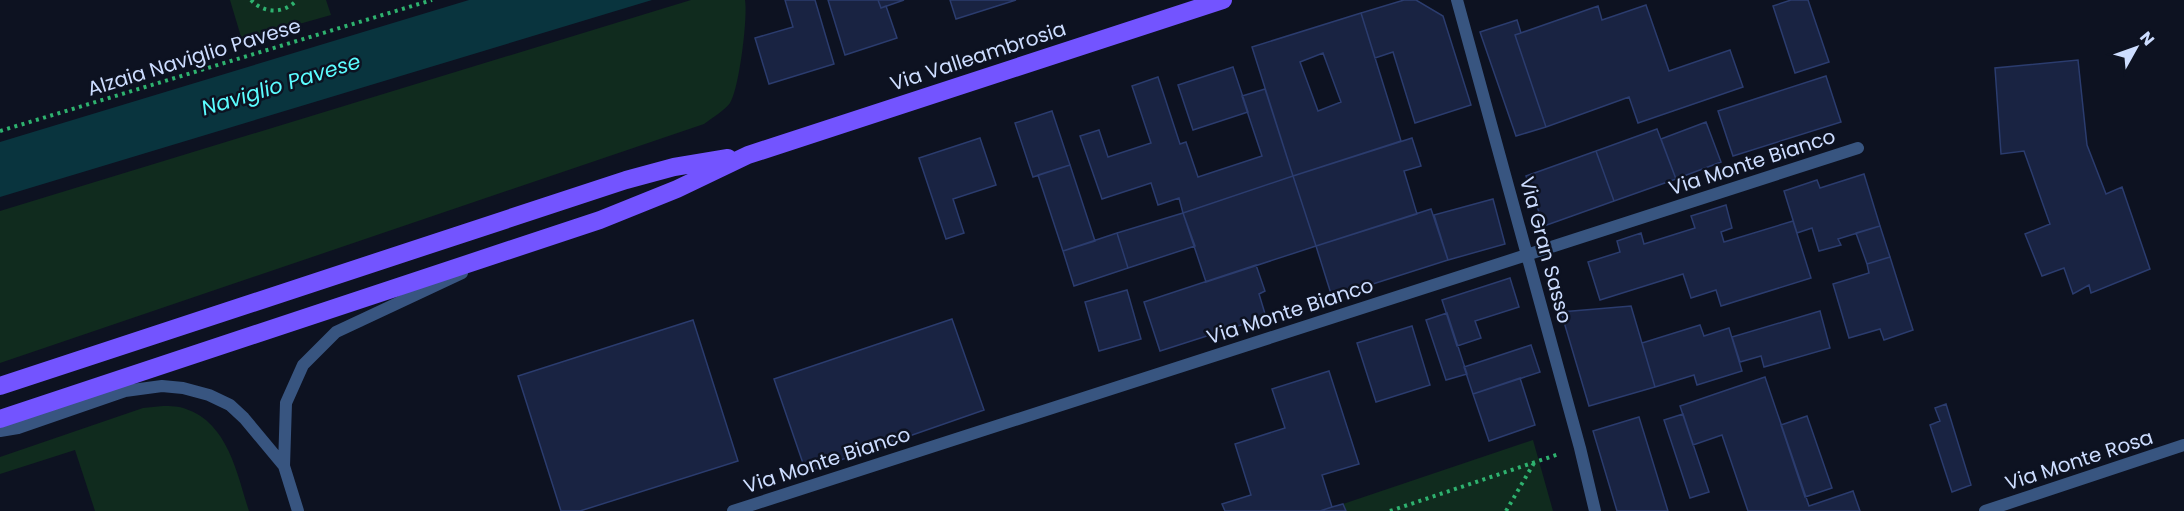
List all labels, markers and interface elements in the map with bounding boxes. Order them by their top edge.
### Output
street label: Alzaia Naviglio Pavese [85,13,303,101]
street label: Via Valleambrosia [886,14,1070,98]
north arrow [2106,18,2166,78]
text: N [2134,27,2160,51]
water label: Naviglio Pavese [198,49,364,121]
street label: Via Monte Bianco [1665,122,1839,202]
street label: Via Gran Sasso [1513,173,1579,327]
street label: Via Monte Bianco [1203,271,1377,351]
street label: Via Monte Bianco [740,420,914,500]
street label: Via Monte Rosa [2001,423,2157,497]

